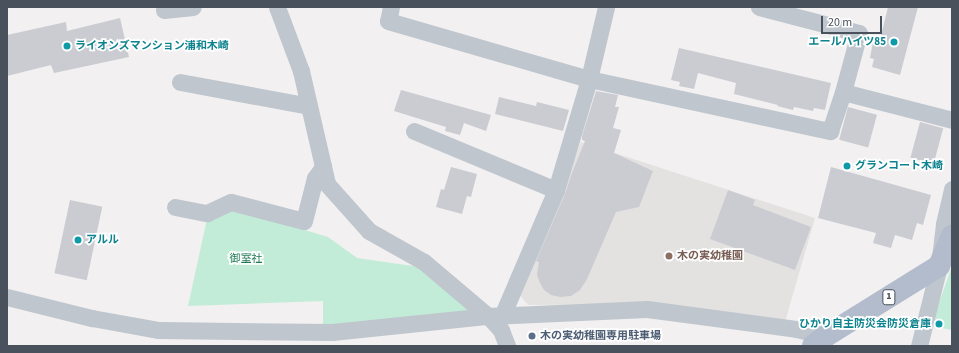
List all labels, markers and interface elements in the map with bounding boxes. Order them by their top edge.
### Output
scale bar [823,8,884,34]
text: 20 m [828,14,852,31]
place label: エールハイツ85 [808,35,886,49]
marker: エールハイツ85 [889,37,899,47]
place label: ライオンズマンション浦和木崎 [75,39,229,53]
marker: ライオンズマンション浦和木崎 [62,41,72,51]
place label: グランコート木崎 [855,159,943,173]
marker: グランコート木崎 [842,161,852,171]
place label: アルル [86,233,119,247]
marker: アルル [73,235,83,245]
place label: 木の実幼稚園 [677,249,743,263]
marker: 木の実幼稚園 [664,251,674,261]
park label: 御室社 [230,252,262,266]
road number: 1 [882,289,896,305]
place label: ひかり自主防災会防災倉庫 [799,317,931,331]
marker: ひかり自主防災会防災倉庫 [934,319,944,329]
place label: 木の実幼稚園専用駐車場 [540,329,661,343]
marker: 木の実幼稚園専用駐車場 [527,331,537,341]

